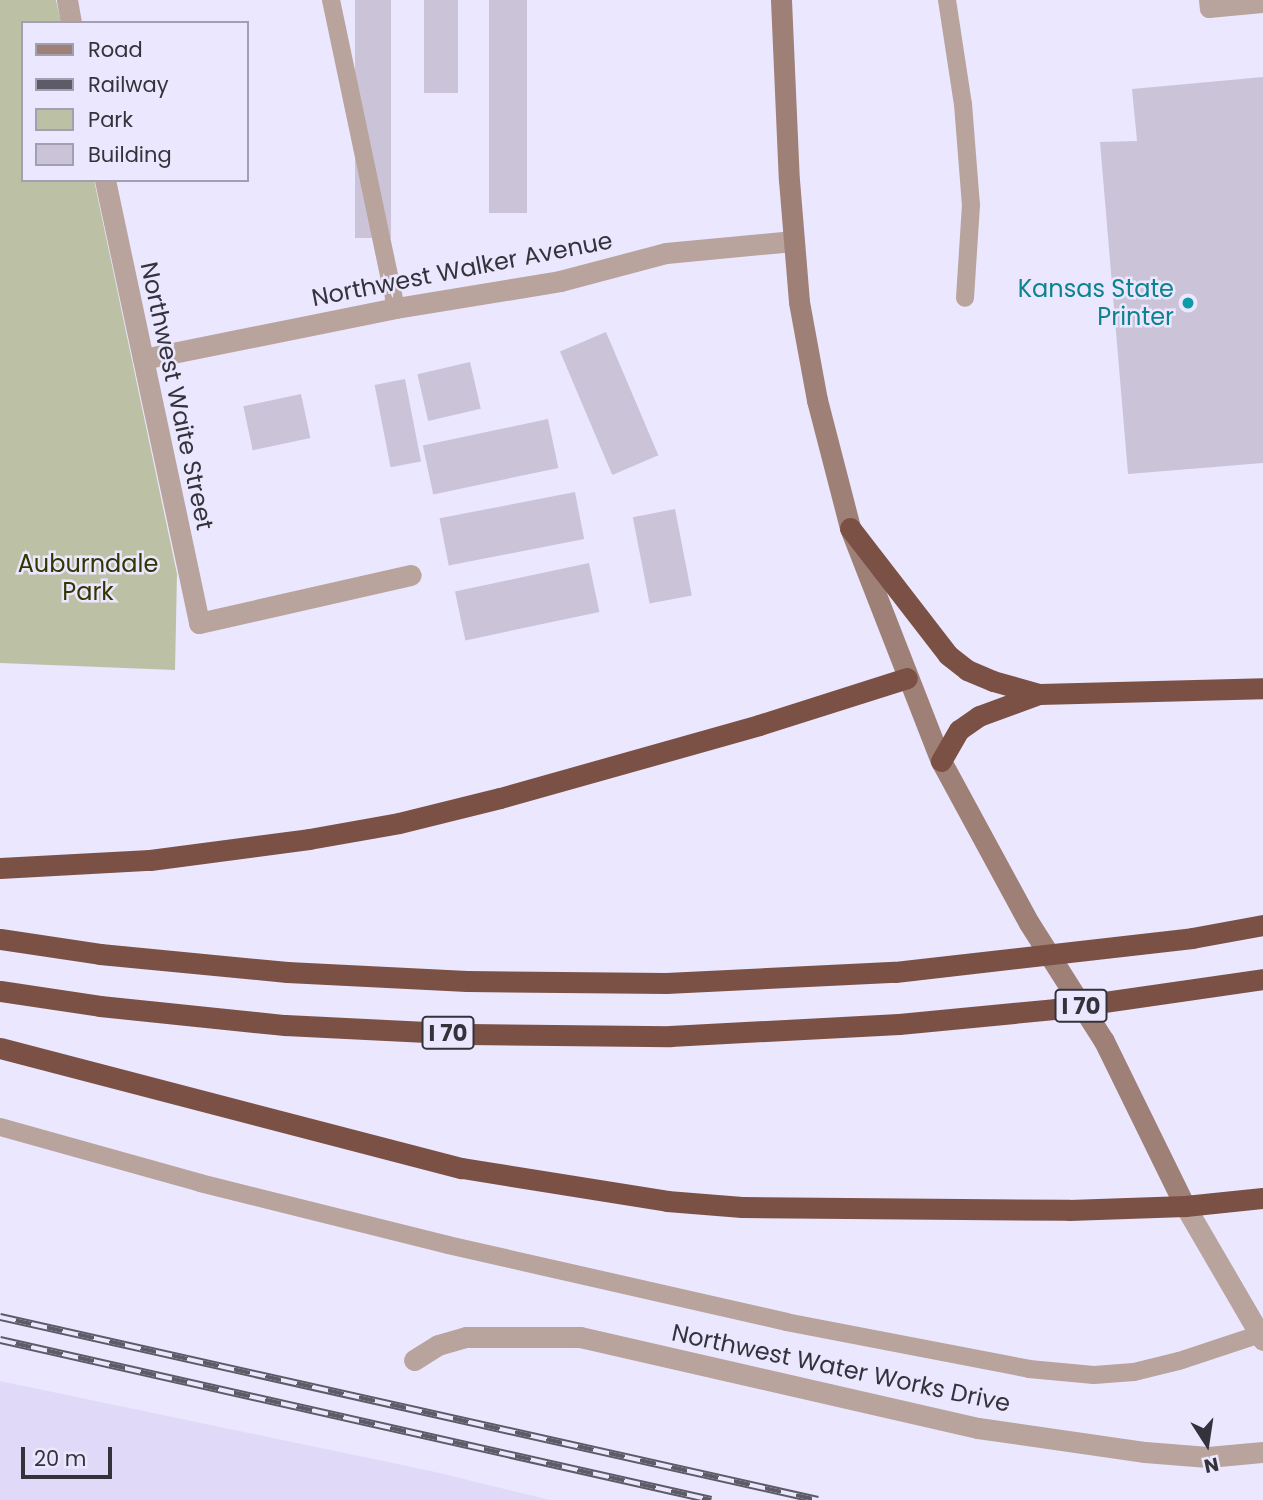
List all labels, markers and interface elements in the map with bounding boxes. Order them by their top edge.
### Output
legend [21,21,248,182]
text: Road [88,35,143,64]
text: Railway [88,70,169,99]
text: Park [88,105,133,134]
text: Building [88,140,172,169]
street label: Northwest Walker Avenue [309,226,615,312]
street label: Northwest Waite Street [134,259,220,533]
place label: Kansas State Printer [1018,275,1174,331]
marker: Kansas State Printer [1180,295,1196,311]
park label: Auburndale Park [18,550,158,606]
road number: I 70 [1053,987,1109,1026]
road number: I 70 [420,1014,476,1052]
street label: Northwest Water Works Drive [669,1318,1013,1418]
north arrow [1172,1409,1242,1479]
scale bar [24,1434,116,1478]
text: 20 m [34,1444,87,1473]
text: N [1202,1450,1221,1480]

